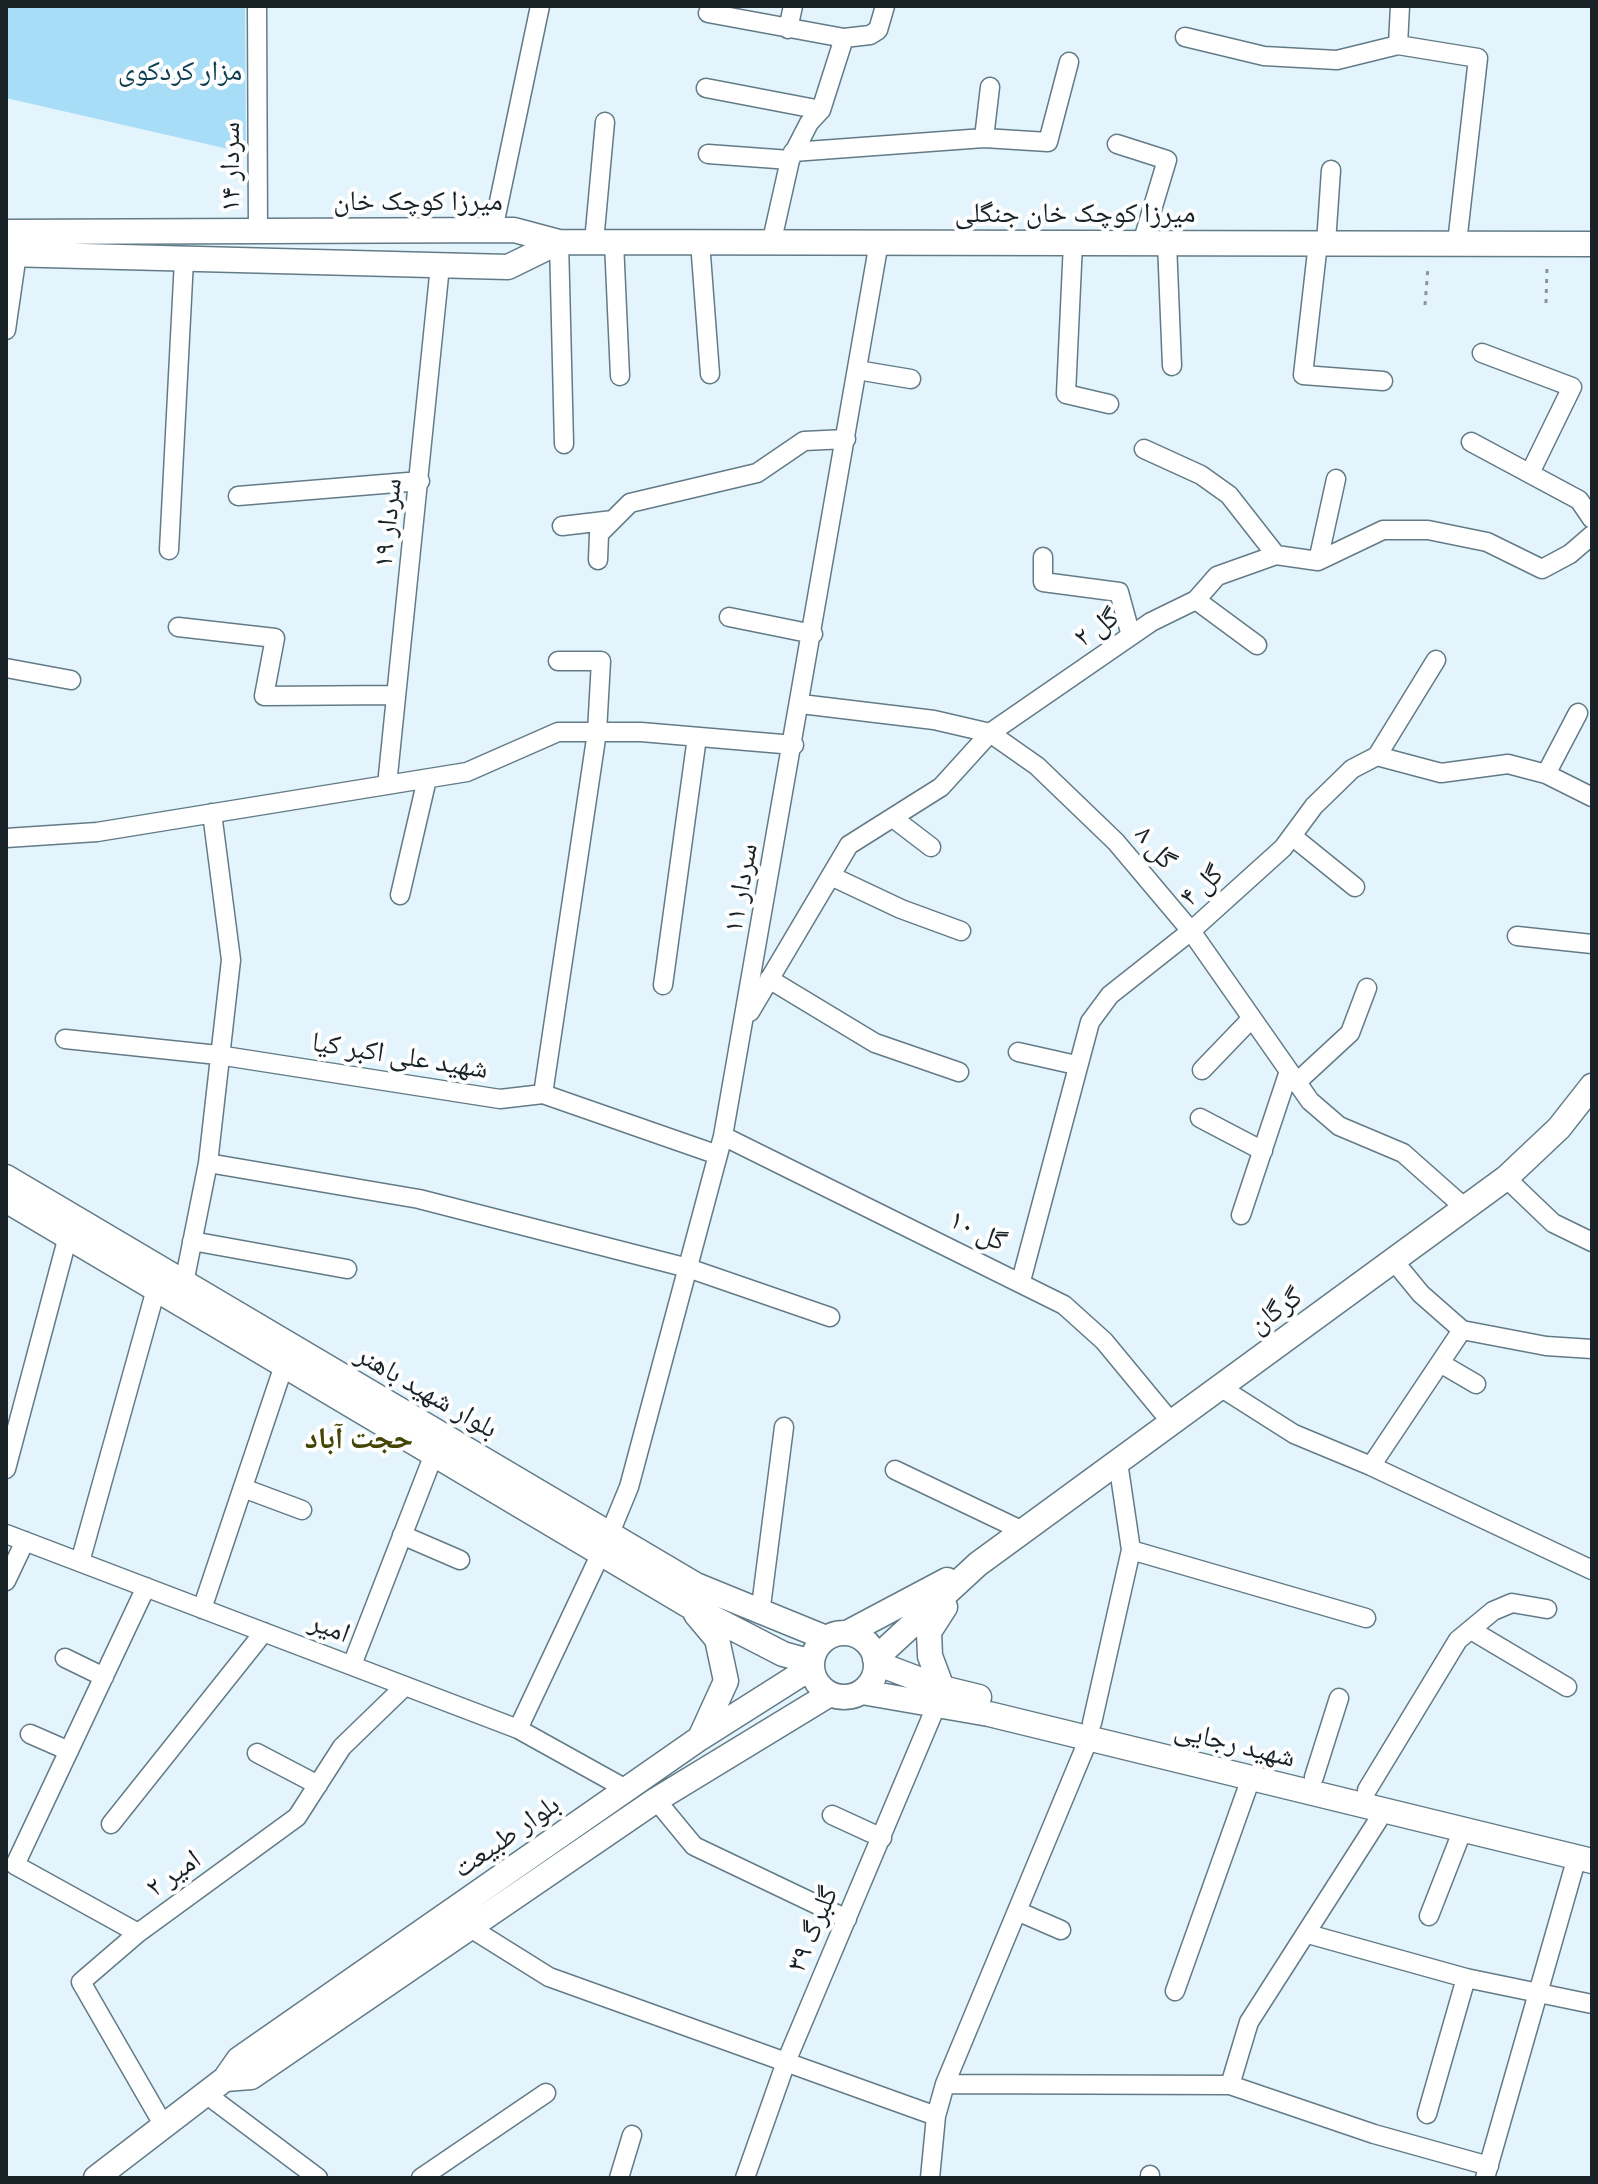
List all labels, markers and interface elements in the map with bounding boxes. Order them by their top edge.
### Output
park label: مزار کردکوی [118,54,242,88]
street label: سردار ۱۴ [213,122,247,212]
street label: میرزا کوچک خان [333,184,503,218]
street label: میرزا کوچک خان جنگلی [955,196,1195,230]
street label: سردار ۱۹ [366,476,408,570]
street label: گل ۲ [1067,600,1125,654]
street label: گل ۸ [1128,818,1184,876]
street label: سردار ۱۱ [716,841,764,935]
street label: گل ۴ [1172,857,1230,913]
street label: شهید علی اکبر کیا [309,1024,491,1086]
street label: گل ۱۰ [944,1202,1012,1258]
street label: گرگان [1242,1279,1308,1341]
street label: بلوار شهید باهنر [350,1337,504,1445]
district label: حجت آباد [305,1420,413,1456]
street label: امیر [305,1604,355,1650]
street label: شهید رجایی [1171,1712,1299,1774]
street label: بلوار طبیعت [446,1787,566,1885]
street label: امیر ۲ [139,1842,207,1904]
street label: گلبرگ ۳۹ [779,1881,845,1977]

